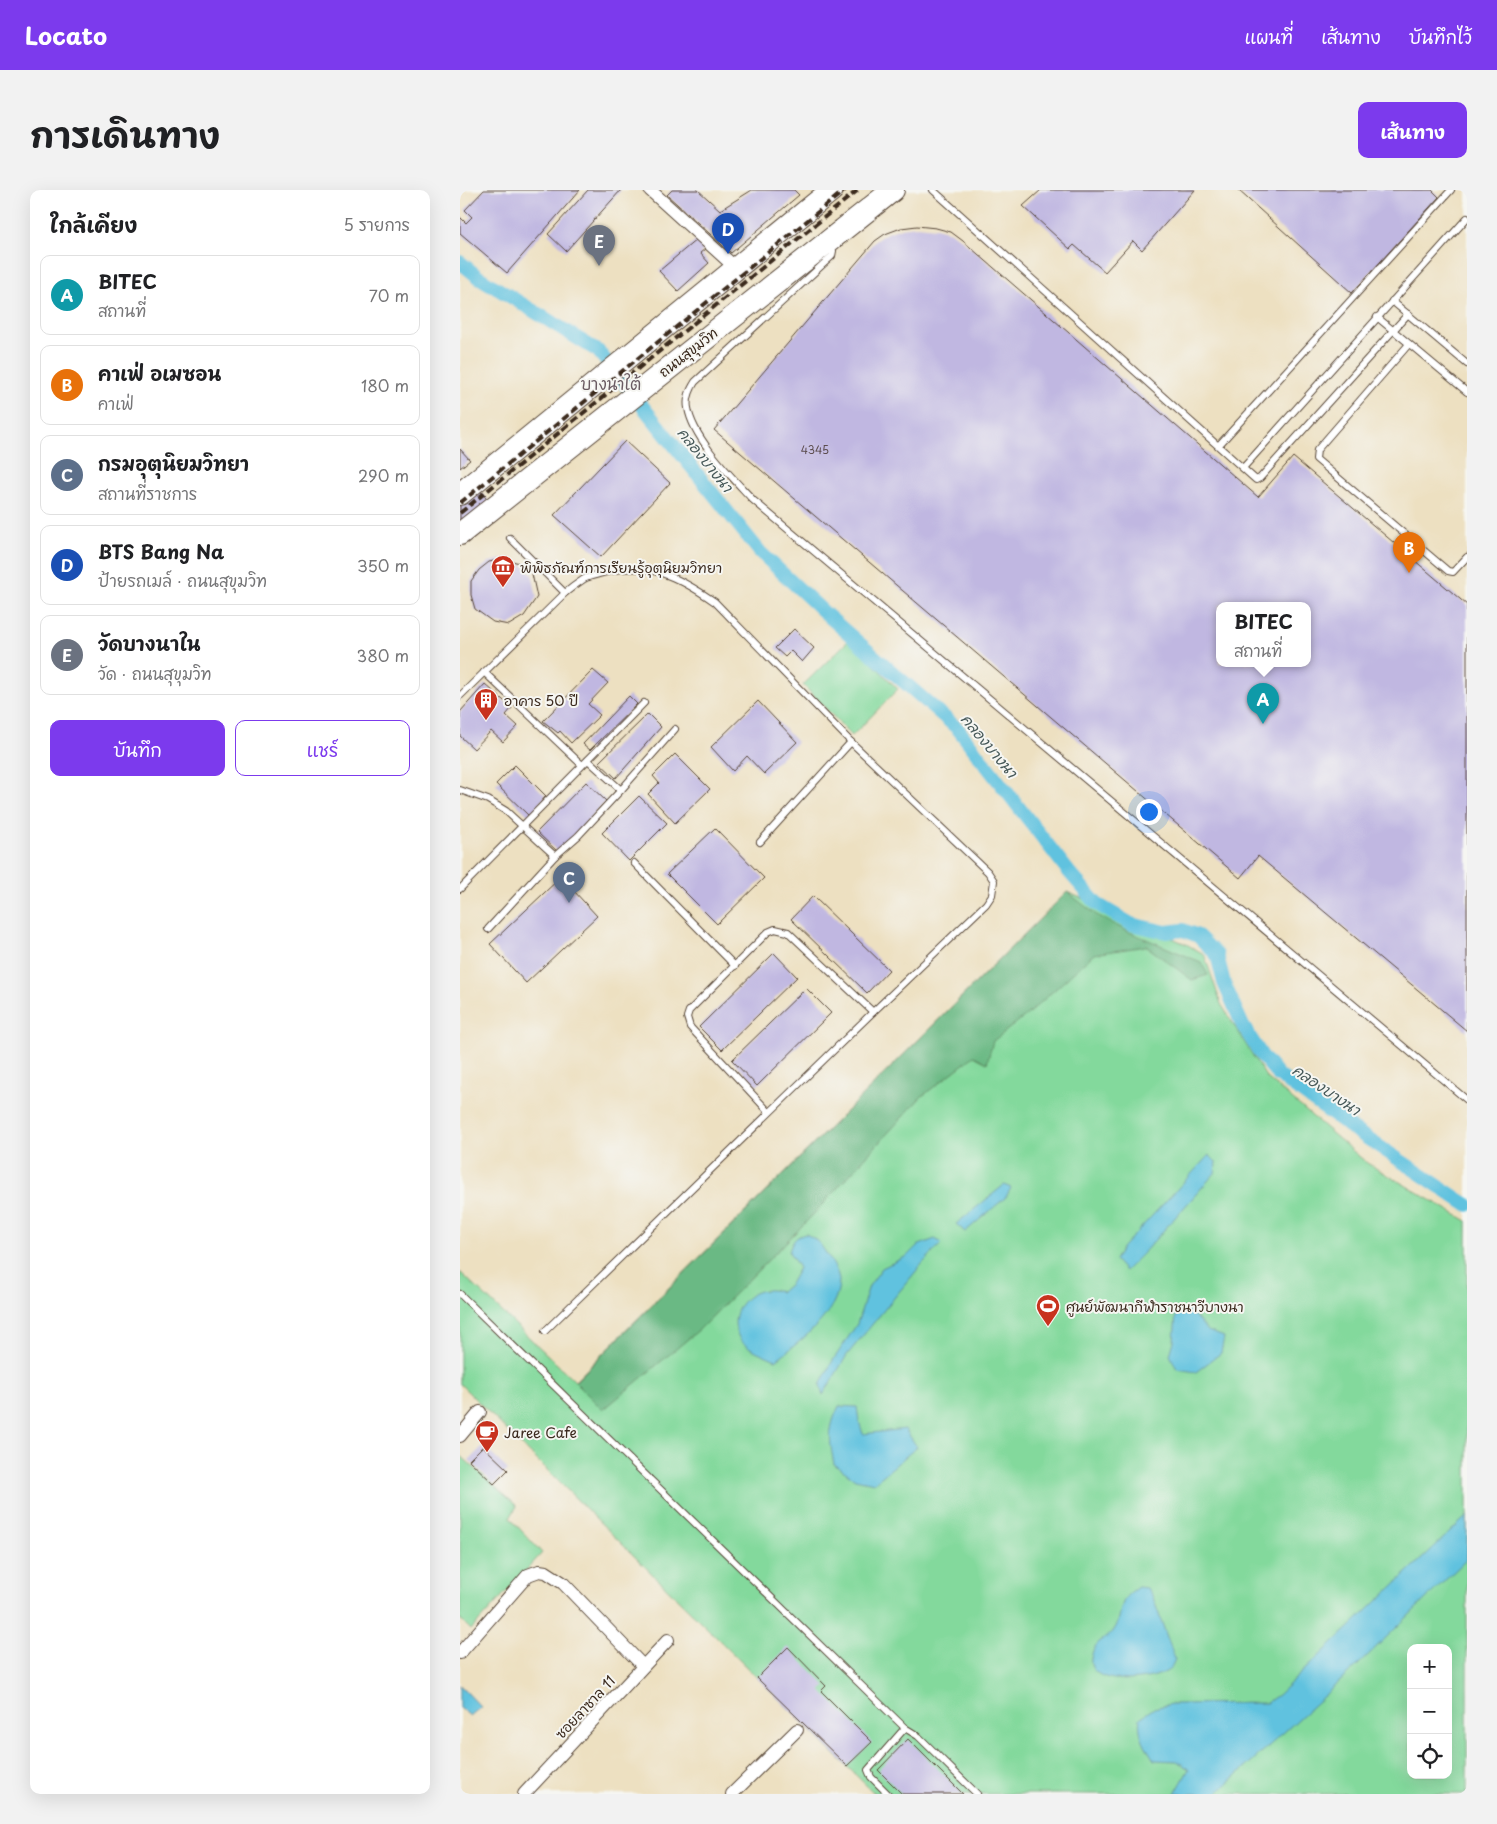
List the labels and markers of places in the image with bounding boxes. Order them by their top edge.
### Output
pin: D [712,213,744,254]
pin: E [583,225,615,266]
pin: B [1393,532,1425,573]
museum icon: พิพิธภัณฑ์การเรียนรู้อุตุนิยมวิทยา [490,554,516,588]
place label: พิพิธภัณฑ์การเรียนรู้อุตุนิยมวิทยา [520,557,722,578]
pin: A [1247,683,1279,724]
building icon: อาคาร 50 ปี [473,687,499,721]
place label: อาคาร 50 ปี [504,690,578,711]
pin: C [553,862,585,903]
sports icon: ศูนย์พัฒนากีฬาราชนาวีบางนา [1035,1293,1061,1327]
place label: ศูนย์พัฒนากีฬาราชนาวีบางนา [1066,1296,1244,1317]
cafe icon: Jaree Cafe [474,1419,500,1453]
place label: Jaree Cafe [504,1422,577,1443]

